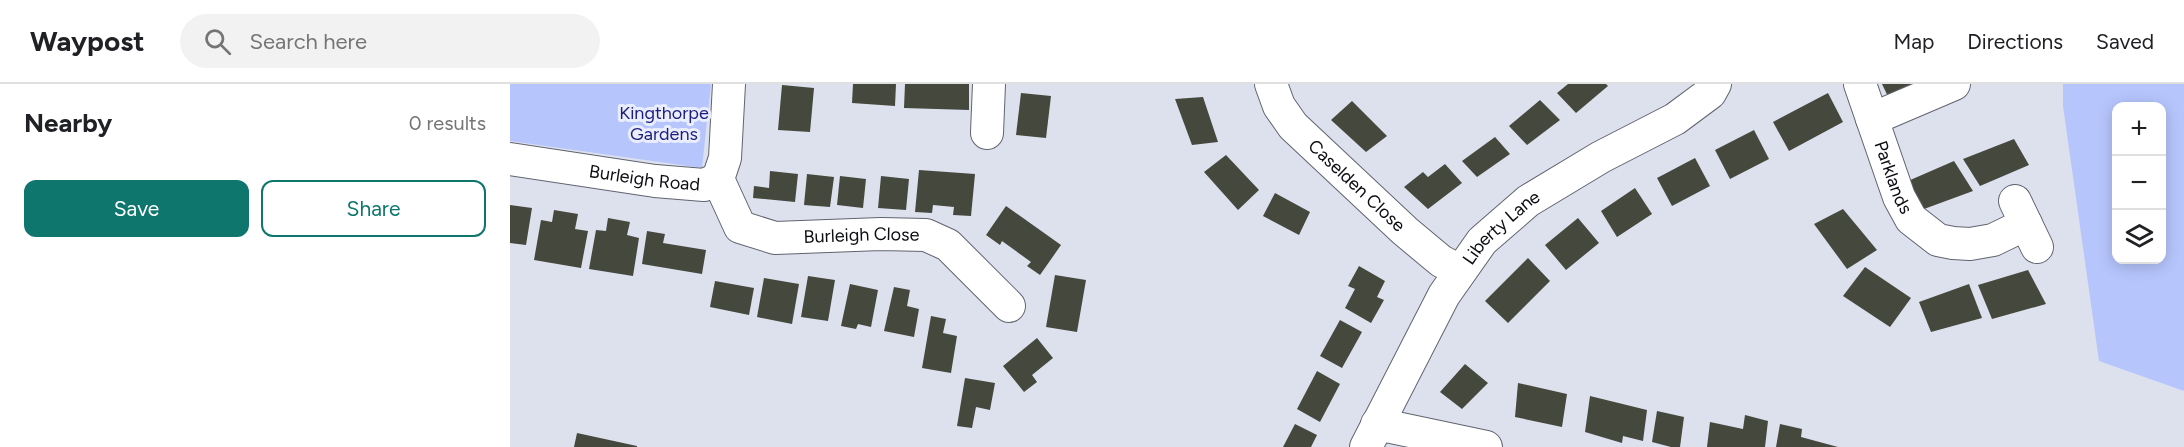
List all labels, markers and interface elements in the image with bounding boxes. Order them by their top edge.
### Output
search box [180,14,600,68]
text: Waypost [30,24,144,58]
icon: search [201,25,234,58]
text: Search here [249,28,367,55]
text: Map [1893,29,1934,54]
text: Directions [1967,29,2063,54]
text: Saved [2096,29,2154,54]
park label: Kingthorpe Gardens [619,102,709,145]
map controls [2112,102,2166,264]
button: + [2112,102,2166,156]
text: Nearby [24,107,112,139]
text: 0 results [409,111,486,135]
street label: Caselden Close [1304,135,1410,236]
street label: Parklands [1869,138,1917,218]
button: − [2112,156,2166,210]
street label: Burleigh Road [588,160,701,196]
button: Save [24,180,249,237]
button: Share [261,180,486,237]
street label: Liberty Lane [1458,185,1544,269]
button: layers [2112,210,2166,264]
street label: Burleigh Close [803,223,920,248]

